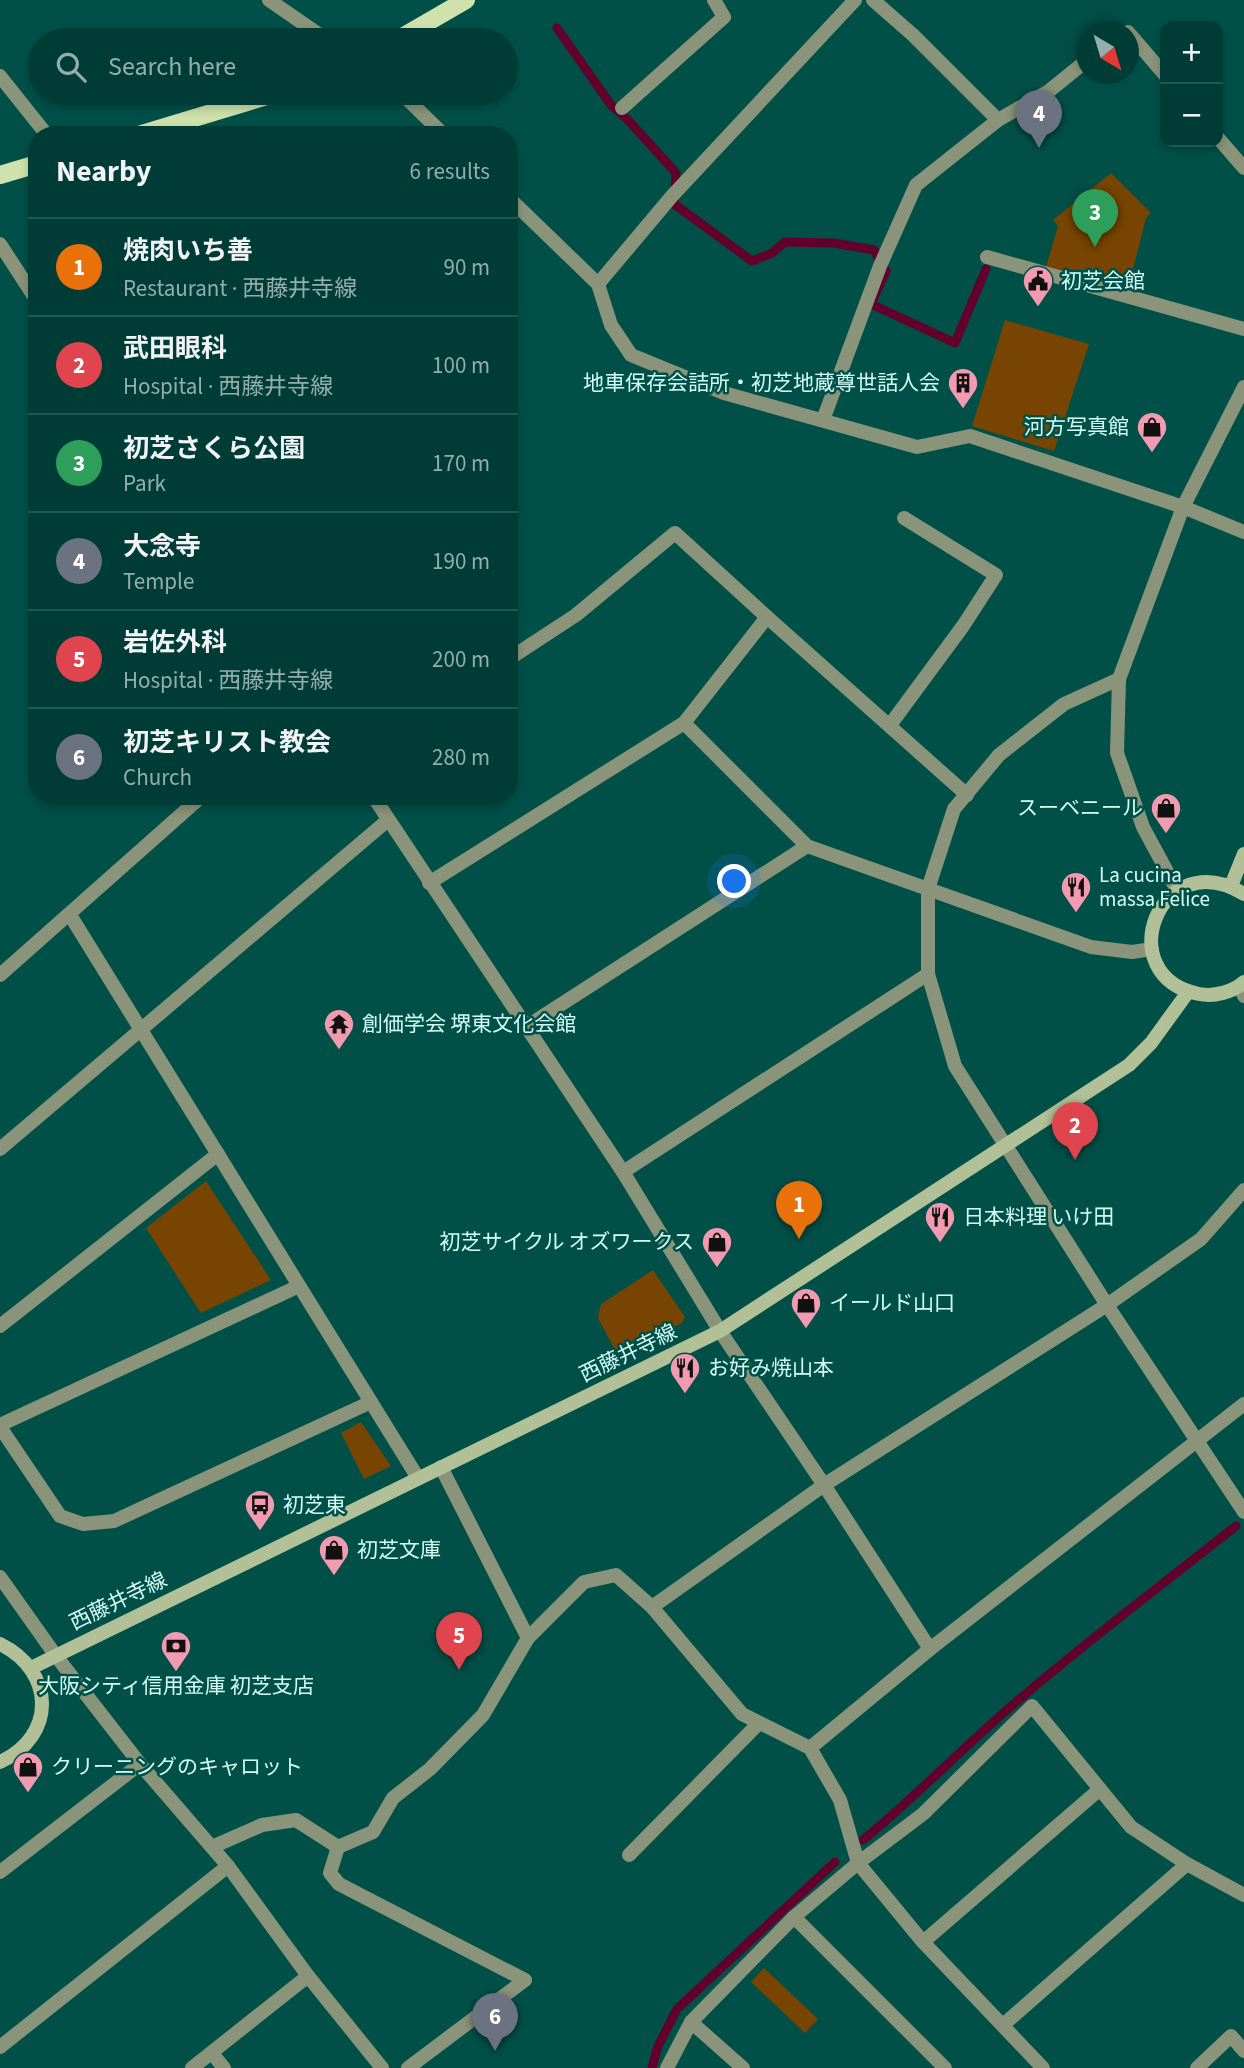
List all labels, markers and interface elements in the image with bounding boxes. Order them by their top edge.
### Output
north arrow [1076,21,1139,84]
map controls [1160,21,1223,147]
button: + [1160,21,1223,84]
search box [28,28,518,105]
icon: search [52,48,90,86]
text: Search here [108,48,236,85]
button: − [1160,84,1223,147]
pin: 4 [1016,90,1062,148]
text: Nearby [56,150,151,193]
text: 6 results [410,155,490,188]
pin: 3 [1072,189,1118,247]
text: 焼肉いち善 [123,232,253,269]
text: 1 [73,251,85,284]
text: 90 m [443,251,490,284]
public building icon: 初芝会館 [1021,264,1055,308]
place label: 初芝会館 [1061,266,1145,296]
text: Restaurant · 西藤井寺線 [123,272,357,305]
text: 武田眼科 [123,330,227,367]
text: 2 [73,349,85,382]
text: 100 m [432,349,490,382]
building icon: 地車保存会詰所・初芝地蔵尊世話人会 [946,366,980,410]
place label: 地車保存会詰所・初芝地蔵尊世話人会 [583,368,940,398]
text: Hospital · 西藤井寺線 [123,370,333,403]
shop icon: 河方写真館 [1135,410,1169,454]
place label: 河方写真館 [1024,412,1129,442]
text: 初芝さくら公園 [123,430,305,467]
text: 3 [73,447,85,480]
text: 170 m [432,447,490,480]
text: Park [123,467,166,500]
text: 大念寺 [123,528,201,565]
text: 4 [73,545,85,578]
text: 190 m [432,545,490,578]
text: Temple [123,565,194,598]
text: 岩佐外科 [123,624,227,661]
text: 5 [73,643,85,676]
text: 200 m [432,643,490,676]
text: Hospital · 西藤井寺線 [123,664,333,697]
text: 初芝キリスト教会 [123,724,331,761]
text: 6 [73,741,85,774]
text: 280 m [432,741,490,774]
text: Church [123,761,192,794]
shop icon: スーベニール [1149,791,1183,835]
place label: スーベニール [1017,793,1143,823]
place label: La cucina massa Felice [1099,860,1210,914]
your location [717,864,751,898]
restaurant icon: La cucina massa Felice [1059,870,1093,914]
temple icon: 創価学会 堺東文化会館 [322,1007,356,1051]
place label: 創価学会 堺東文化会館 [362,1009,576,1039]
pin: 2 [1052,1102,1098,1160]
pin: 1 [776,1181,822,1239]
restaurant icon: 日本料理 いけ田 [923,1200,957,1244]
place label: 日本料理 いけ田 [963,1202,1114,1232]
shop icon: 初芝サイクル オズワークス [700,1225,734,1269]
place label: 初芝サイクル オズワークス [439,1227,694,1257]
shop icon: イールド山口 [789,1286,823,1330]
place label: イールド山口 [829,1288,955,1318]
street label: 西藤井寺線 [574,1317,682,1389]
restaurant icon: お好み焼山本 [668,1351,702,1395]
place label: お好み焼山本 [708,1353,834,1383]
bus stop icon: 初芝東 [243,1488,277,1532]
place label: 初芝東 [283,1490,346,1520]
shop icon: 初芝文庫 [317,1533,351,1577]
place label: 初芝文庫 [357,1535,441,1565]
street label: 西藤井寺線 [64,1565,172,1637]
pin: 5 [436,1612,482,1670]
bank icon: 大阪シティ信用金庫 初芝支店 [159,1629,193,1673]
place label: 大阪シティ信用金庫 初芝支店 [38,1671,314,1701]
shop icon: クリーニングのキャロット [11,1750,45,1794]
place label: クリーニングのキャロット [51,1752,303,1782]
pin: 6 [472,1993,518,2051]

